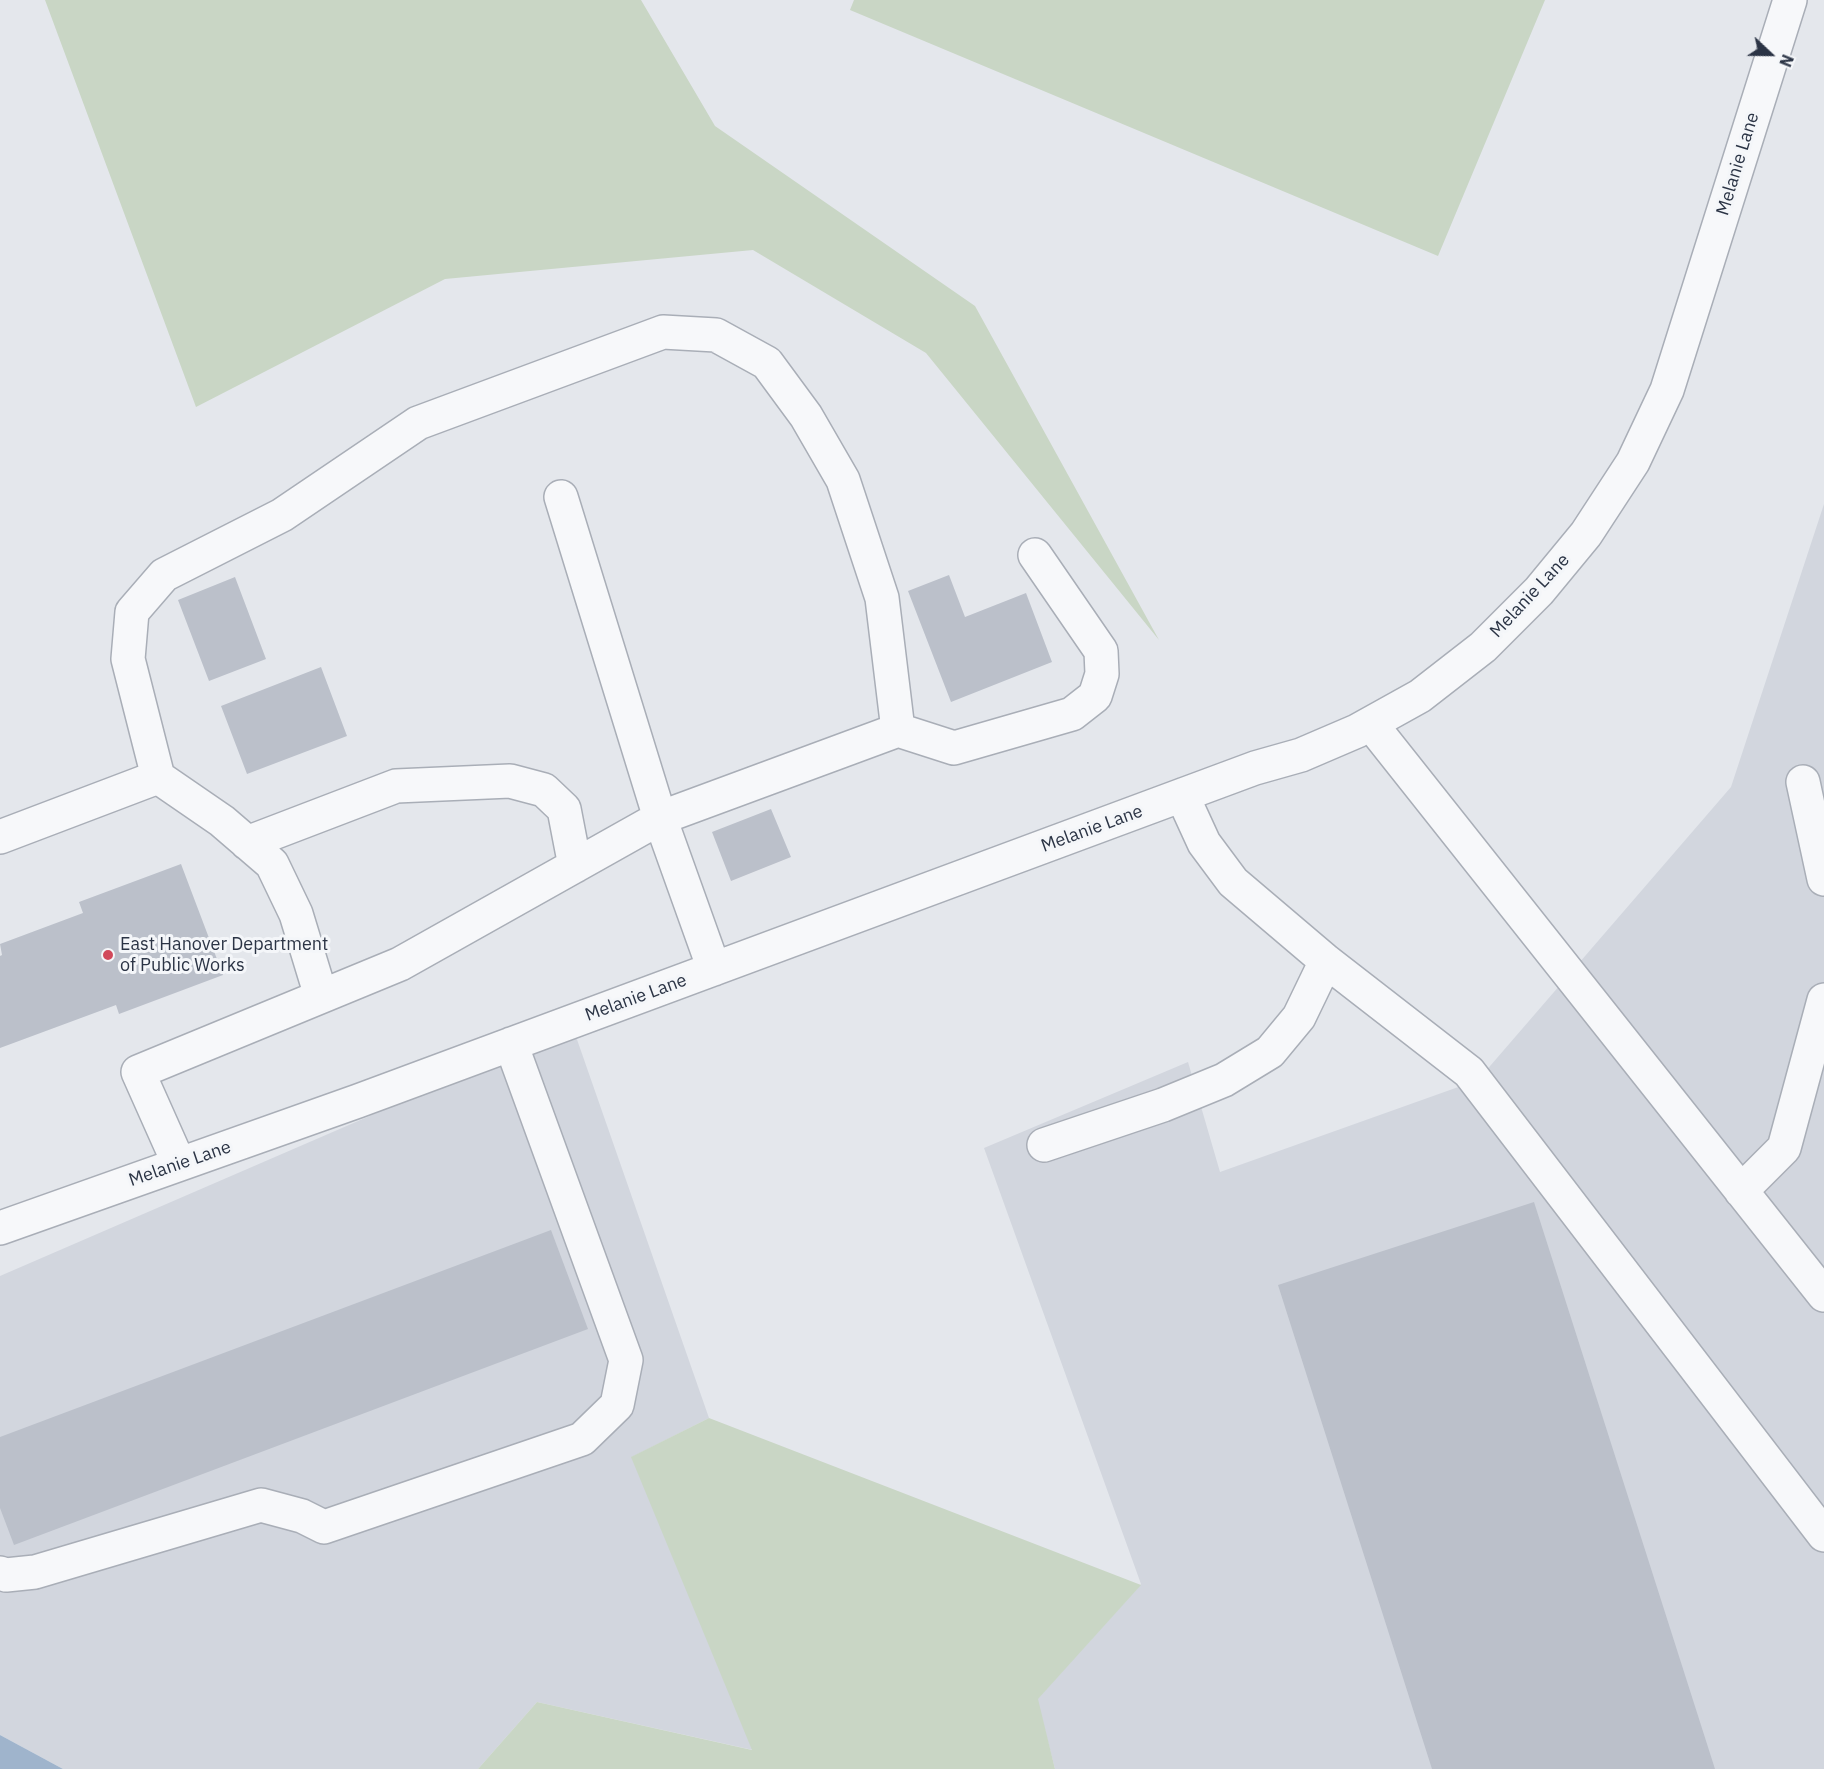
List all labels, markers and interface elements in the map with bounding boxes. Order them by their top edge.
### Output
north arrow [1740,24,1800,84]
text: N [1775,52,1798,70]
street label: Melanie Lane [1712,110,1764,218]
street label: Melanie Lane [1486,550,1574,642]
street label: Melanie Lane [1038,801,1146,857]
place label: East Hanover Department of Public Works [120,934,328,976]
marker: East Hanover Department of Public Works [101,948,115,962]
street label: Melanie Lane [582,970,690,1026]
street label: Melanie Lane [126,1136,234,1192]

